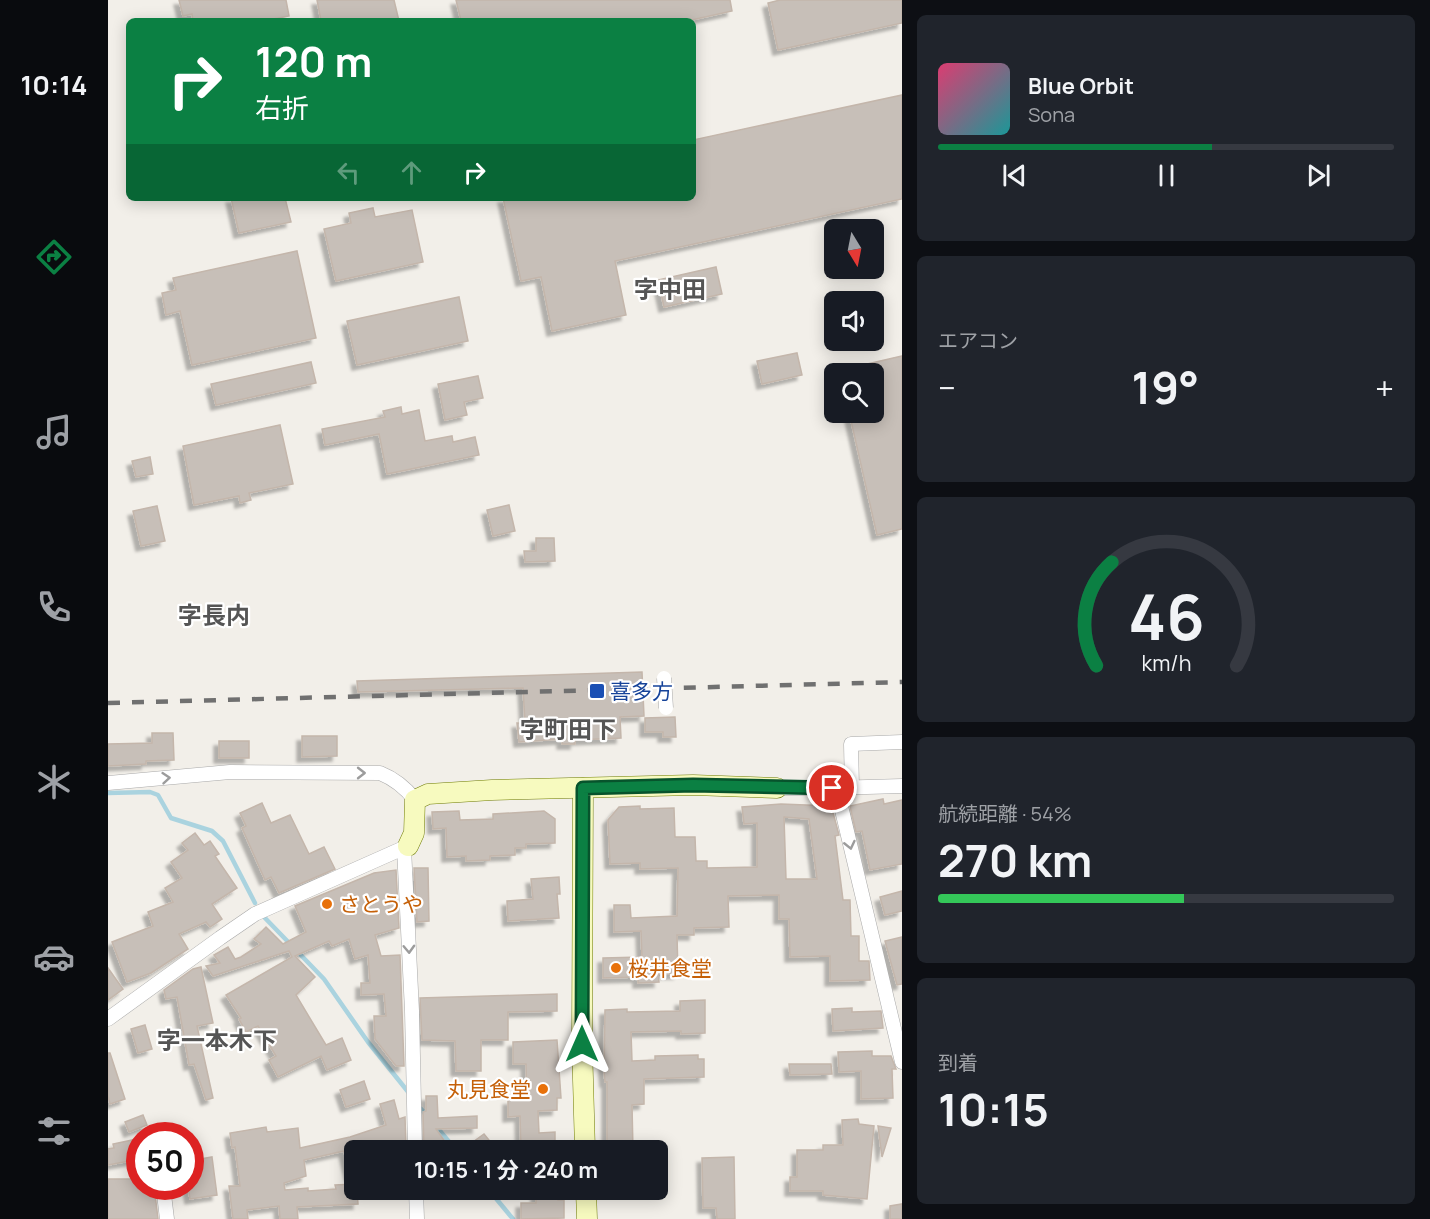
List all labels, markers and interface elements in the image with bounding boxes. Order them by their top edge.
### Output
text: 120 m [255,32,372,90]
icon: right [156,42,234,120]
text: 10:14 [20,66,88,103]
text: Blue Orbit [1028,71,1134,101]
text: 右折 [255,89,309,126]
text: Sona [1028,101,1075,128]
icon: left [332,156,365,189]
icon: ahead [395,156,428,189]
icon: right [458,156,491,189]
icon: previous [998,159,1031,192]
icon: pause [1150,159,1183,192]
icon: next [1302,159,1335,192]
north arrow [824,219,884,279]
map controls [824,219,884,423]
icon: directions [33,236,75,278]
district label: 字中田 [634,272,706,305]
button: sound [824,291,884,351]
text: エアコン [938,327,1018,354]
text: 19° [1131,356,1199,418]
button: search [824,363,884,423]
text: − [938,365,956,410]
text: + [1375,365,1394,410]
icon: music [33,411,75,453]
text: 46 [1128,574,1204,660]
icon: phone [33,586,75,628]
district label: 字長内 [178,598,250,631]
text: km/h [1141,649,1191,678]
place label: 喜多方 [610,677,673,705]
marker: 喜多方 [588,682,606,700]
district label: 字町田下 [520,712,616,745]
icon: climate [33,761,75,803]
pin [806,762,857,813]
one-way arrow [357,767,366,779]
icon: arrive [815,771,848,804]
one-way arrow [162,772,171,785]
text: 航続距離 · 54% [938,800,1072,827]
text: 270 km [938,829,1092,891]
one-way arrow [843,840,856,850]
place label: さとうや [339,890,423,918]
marker: さとうや [320,897,334,911]
icon: car [33,936,75,978]
one-way arrow [403,944,416,953]
place label: 桜井食堂 [628,954,712,982]
marker: 桜井食堂 [609,961,623,975]
position arrow [550,1012,614,1076]
district label: 字一本木下 [157,1023,277,1056]
text: 到着 [938,1049,978,1076]
place label: 丸見食堂 [447,1075,531,1103]
text: 10:15 [938,1078,1049,1140]
marker: 丸見食堂 [536,1082,550,1096]
icon: filters [33,1110,75,1152]
speed limit sign: 50 [126,1122,204,1200]
text: 10:15 · 1 分 · 240 m [414,1155,598,1185]

